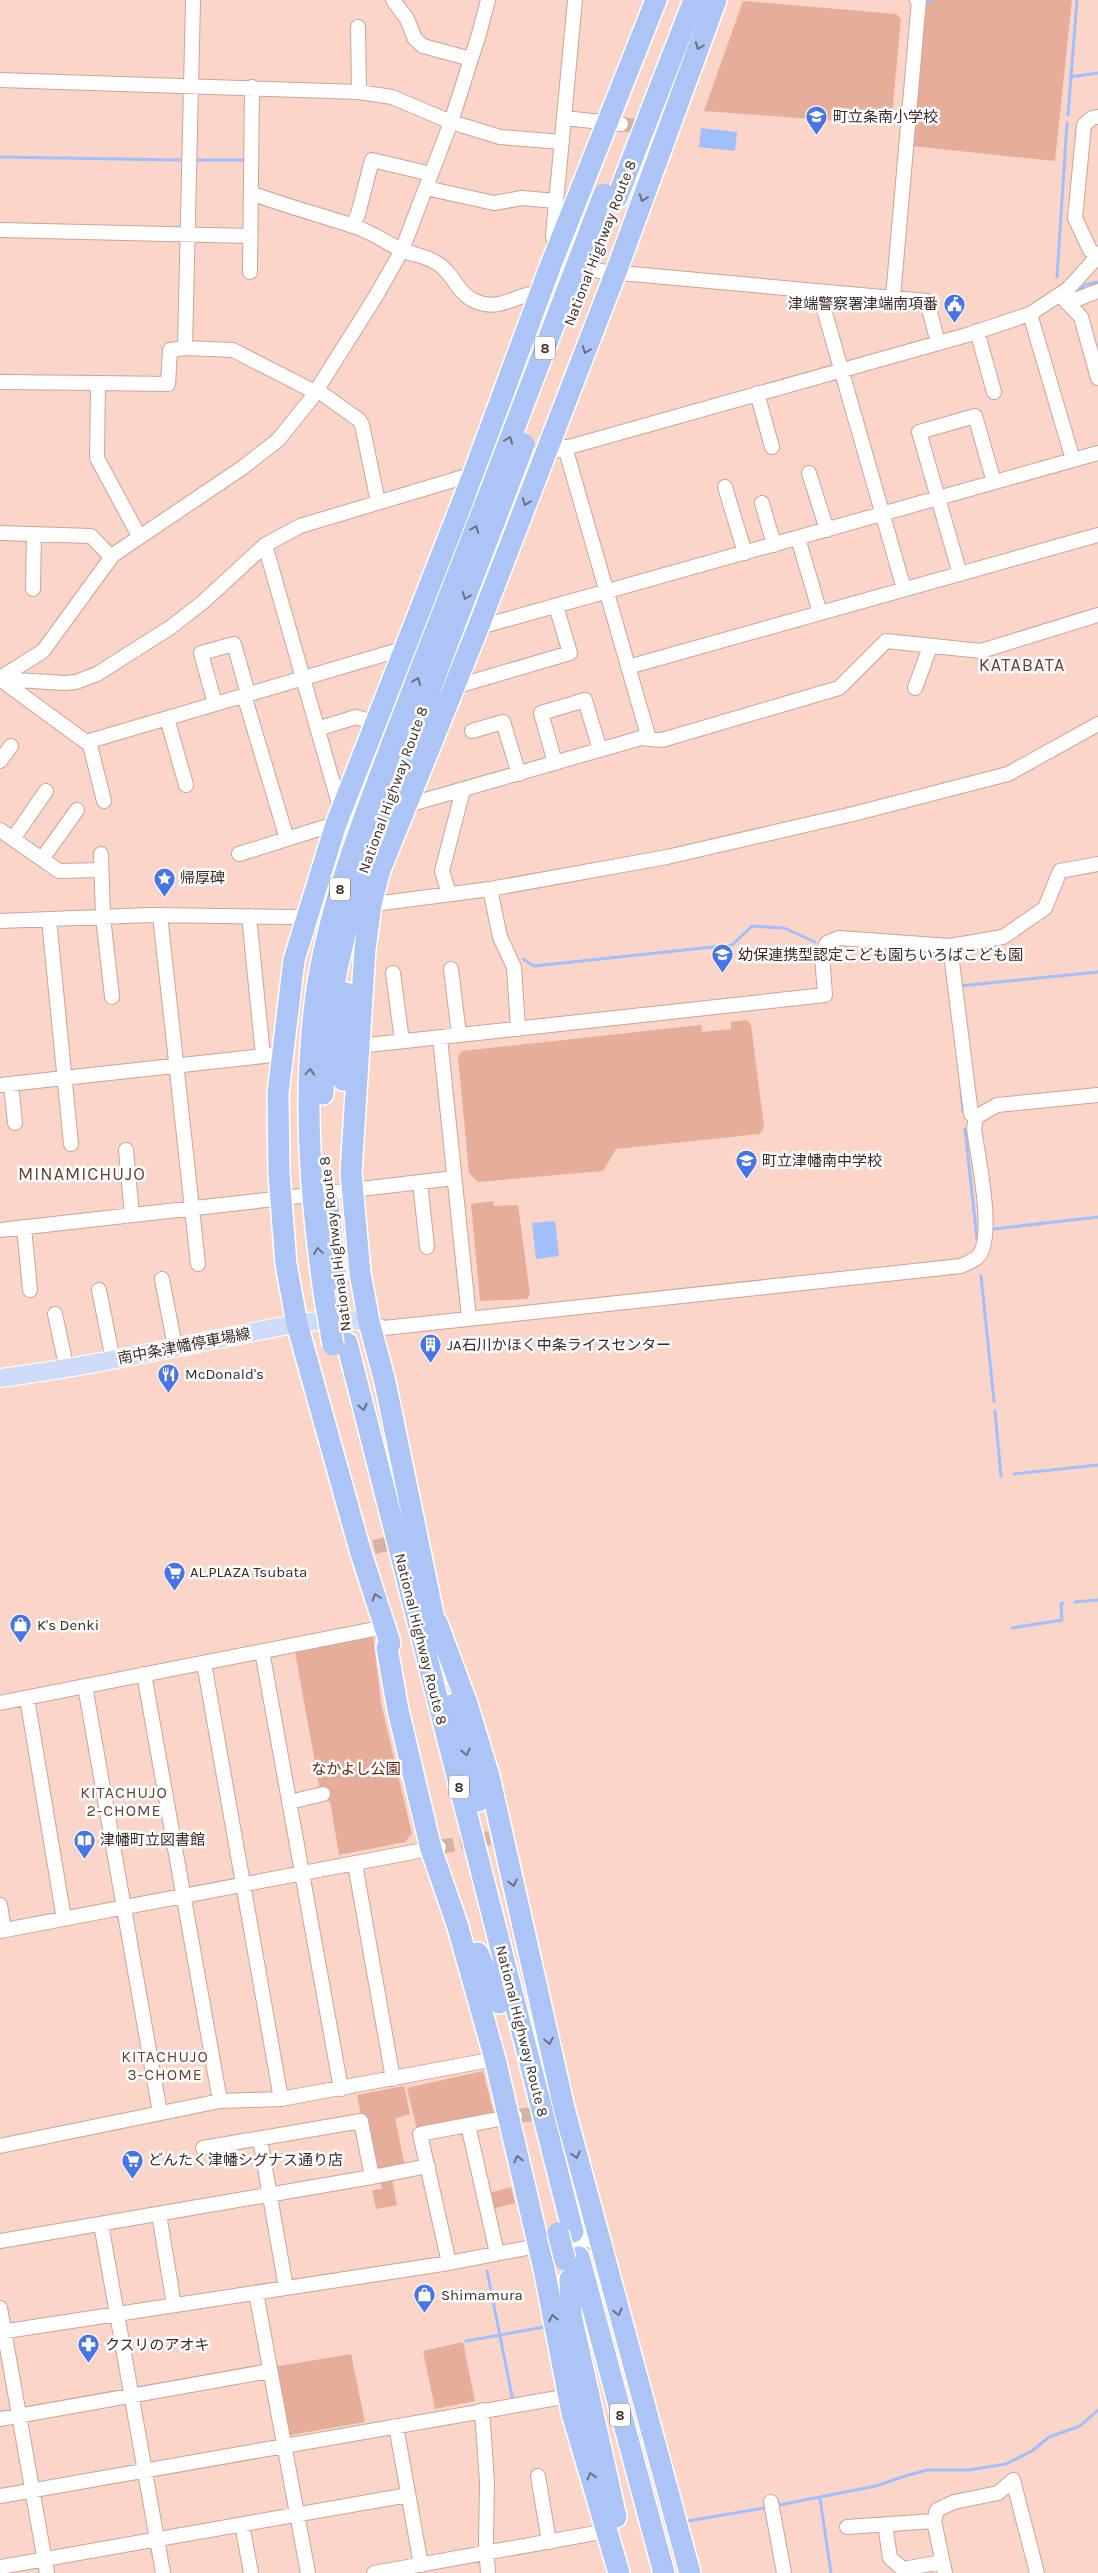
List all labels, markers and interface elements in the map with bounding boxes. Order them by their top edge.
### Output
one-way arrow [695,41,705,49]
school or university icon: 町立条南小学校 [805,105,829,136]
place label: 町立条南小学校 [833,108,938,126]
street label: National Highway Route 8 [560,158,640,328]
one-way arrow [639,193,649,202]
public building icon: 津端警察署津端南項番 [942,292,966,323]
place label: 津端警察署津端南項番 [788,295,938,313]
road number: 8 [535,336,555,359]
one-way arrow [581,345,592,354]
one-way arrow [503,436,513,445]
one-way arrow [522,497,532,505]
one-way arrow [469,525,479,534]
one-way arrow [461,591,472,600]
district label: KATABATA [979,654,1065,676]
one-way arrow [410,677,421,686]
street label: National Highway Route 8 [354,704,432,876]
place icon: 帰厚碑 [152,866,176,897]
place label: 帰厚碑 [180,869,225,887]
road number: 8 [330,878,350,901]
school or university icon: 幼保連携型認定こども園ちいろばこども園 [710,943,734,974]
place label: 幼保連携型認定こども園ちいろばこども園 [738,946,1023,964]
one-way arrow [304,1067,315,1075]
school or university icon: 町立津幡南中学校 [734,1149,758,1180]
place label: 町立津幡南中学校 [762,1152,882,1170]
street label: National Highway Route 8 [315,1155,355,1333]
district label: MINAMICHUJO [18,1163,146,1185]
one-way arrow [313,1247,324,1255]
street label: 南中条津幡停車場線 [116,1324,252,1368]
building icon: JA石川かほく中条ライスセンター [419,1333,443,1364]
place label: JA石川かほく中条ライスセンター [447,1336,671,1354]
restaurant icon: McDonald's [157,1362,181,1393]
place label: McDonald's [185,1365,264,1383]
one-way arrow [357,1403,368,1412]
street label: National Highway Route 8 [391,1551,451,1727]
supermarket icon: AL.PLAZA Tsubata [162,1560,186,1591]
place label: AL.PLAZA Tsubata [190,1563,307,1581]
one-way arrow [371,1593,381,1602]
shop icon: K's Denki [9,1613,33,1644]
place label: K's Denki [37,1616,99,1634]
one-way arrow [460,1747,471,1756]
park label: なかよし公園 [311,1760,401,1778]
road number: 8 [449,1775,469,1798]
district label: KITACHUJO 2-CHOME [80,1783,168,1820]
library icon: 津幡町立図書館 [72,1828,96,1859]
place label: 津幡町立図書館 [100,1831,205,1849]
one-way arrow [507,1878,518,1887]
street label: National Highway Route 8 [492,1943,552,2119]
one-way arrow [543,2037,554,2046]
district label: KITACHUJO 3-CHOME [121,2047,209,2084]
supermarket icon: どんたく津幡シグナス通り店 [120,2148,144,2179]
place label: どんたく津幡シグナス通り店 [148,2151,343,2169]
one-way arrow [570,2151,581,2160]
one-way arrow [513,2155,524,2164]
shop icon: Shimamura [413,2283,437,2314]
place label: Shimamura [441,2286,523,2304]
one-way arrow [612,2308,623,2317]
one-way arrow [549,2314,559,2322]
pharmacy icon: クスリのアオキ [77,2333,101,2364]
place label: クスリのアオキ [105,2336,210,2354]
road number: 8 [610,2404,630,2426]
one-way arrow [586,2472,596,2481]

